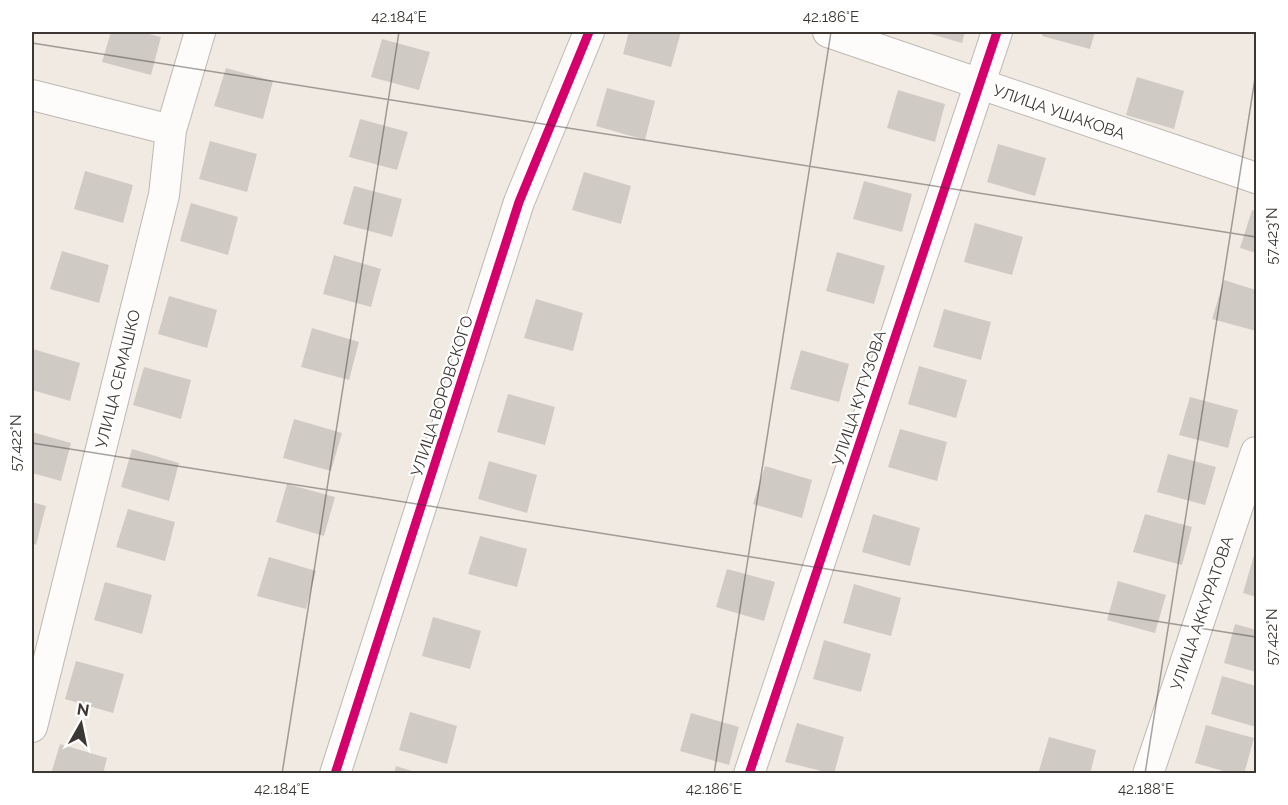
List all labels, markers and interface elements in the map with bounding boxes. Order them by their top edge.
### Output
text: 42.184°E [371,8,427,26]
text: 42.186°E [803,8,859,26]
street label: УЛИЦА УШАКОВА [990,80,1128,144]
text: 57.423°N [1263,207,1281,265]
street label: УЛИЦА СЕМАШКО [92,308,144,450]
street label: УЛИЦА ВОРОВСКОГО [407,313,477,479]
street label: УЛИЦА КУТУЗОВА [828,328,890,468]
text: 57.422°N [7,414,25,472]
street label: УЛИЦА АККУРАТОВА [1167,533,1237,693]
text: 57.422°N [1263,608,1281,666]
north arrow [51,694,111,754]
text: N [76,699,91,720]
text: 42.184°E [254,780,310,798]
text: 42.186°E [686,780,742,798]
text: 42.188°E [1118,780,1174,798]

